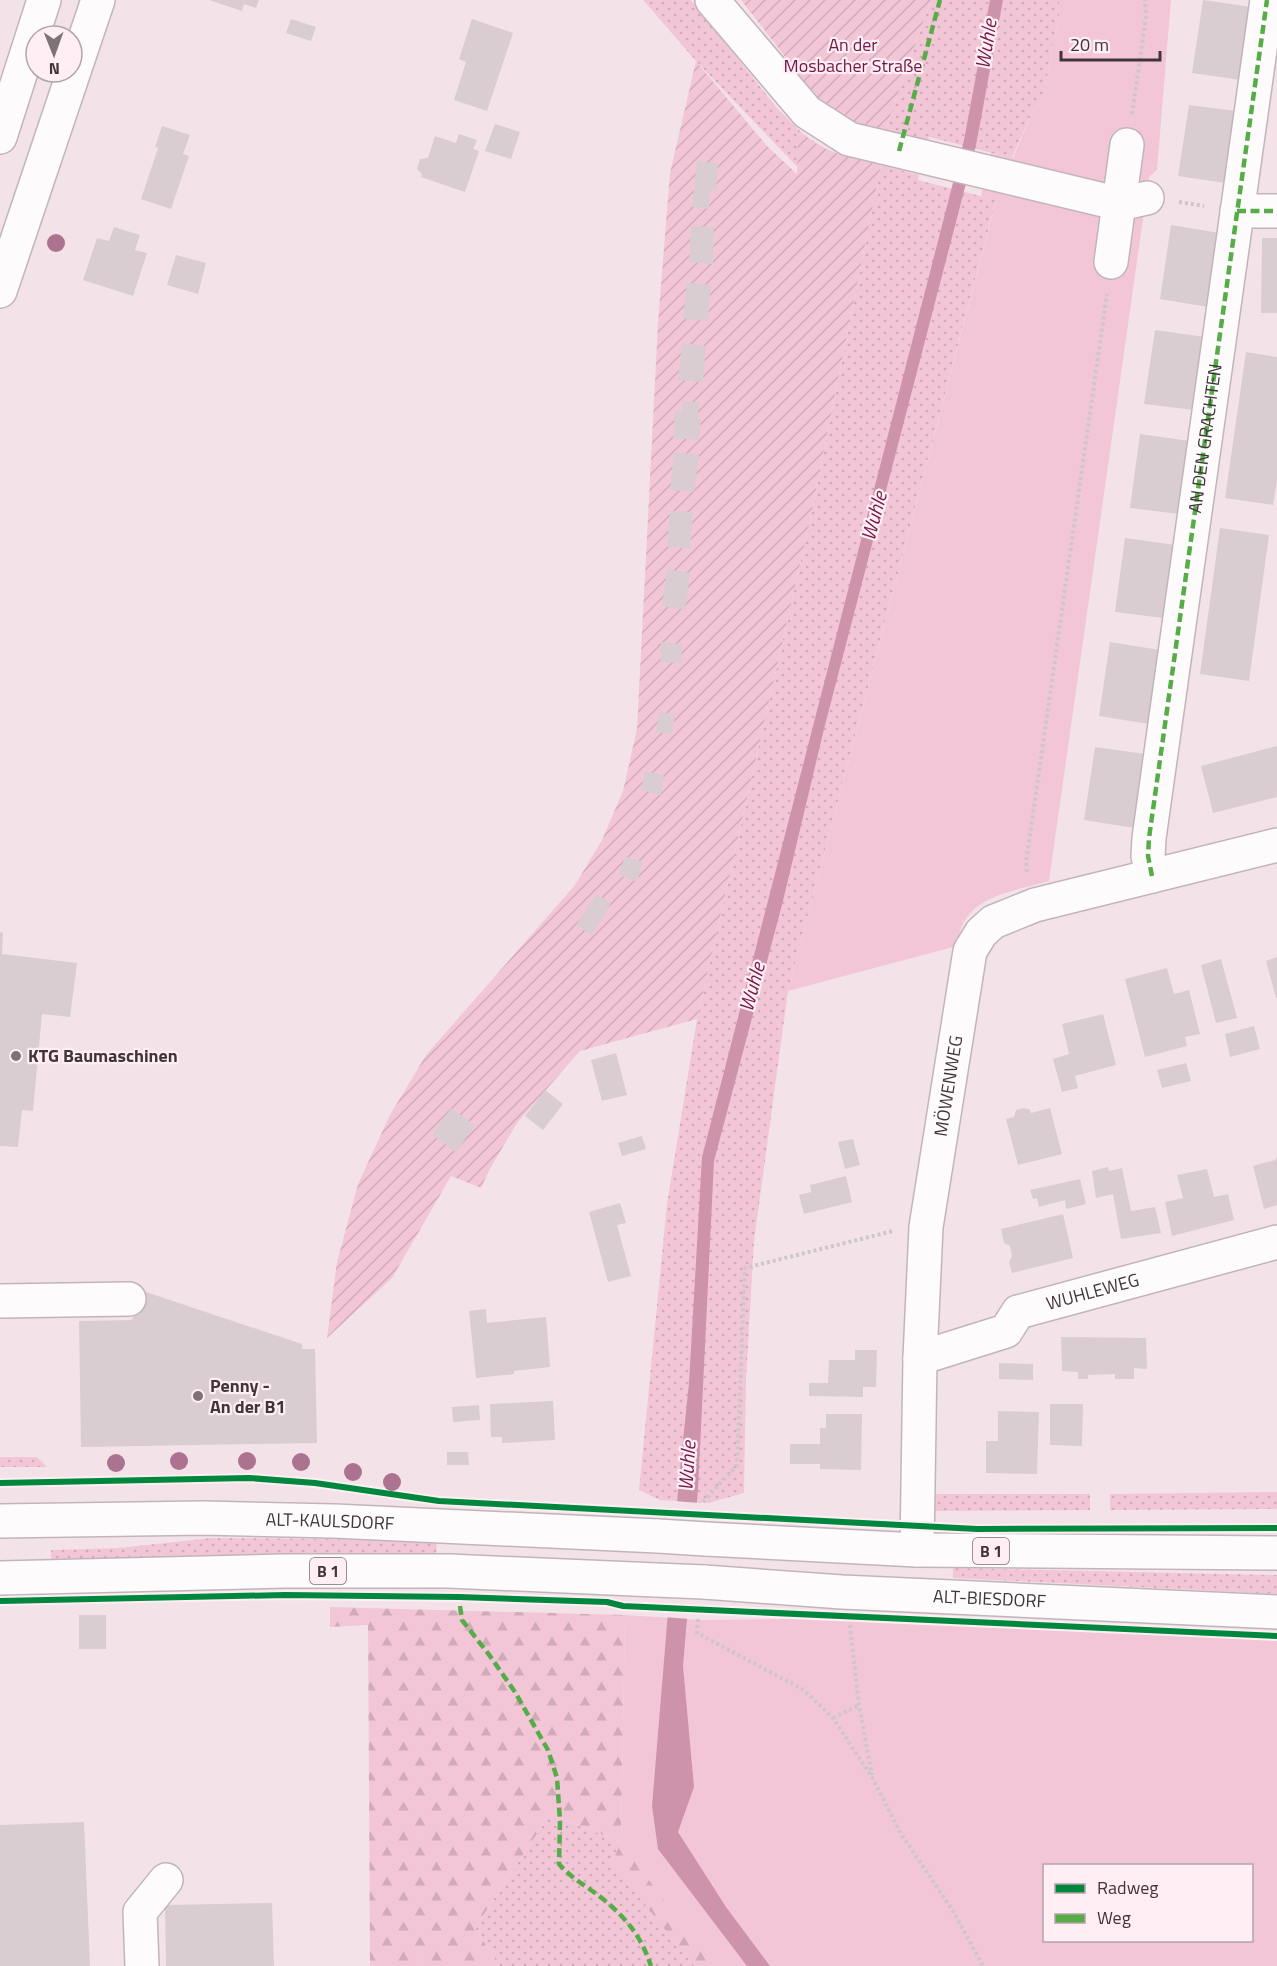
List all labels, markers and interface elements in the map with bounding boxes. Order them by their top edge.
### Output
water label: Wuhle [966,15,1005,71]
north arrow [24,24,84,84]
scale bar [1061,24,1160,62]
park label: An der Mosbacher Straße [784,31,922,79]
text: 20 m [1070,31,1109,58]
text: N [49,57,60,81]
street label: AN DEN GRACHTEN [1181,362,1229,515]
water label: Wuhle [852,486,895,544]
water label: Wuhle [730,957,773,1015]
street label: MÖWENWEG [927,1033,969,1138]
place label: KTG Baumaschinen [28,1042,178,1069]
marker: KTG Baumaschinen [9,1049,23,1063]
street label: WUHLEWEG [1043,1266,1142,1317]
place label: Penny - An der B1 [210,1372,286,1420]
marker: Penny - An der B1 [191,1389,205,1403]
water label: Wuhle [669,1438,704,1492]
street label: ALT-KAULSDORF [265,1505,395,1537]
road number: B 1 [973,1538,1009,1564]
road number: B 1 [310,1558,346,1584]
street label: ALT-BIESDORF [932,1582,1047,1614]
legend [1043,1864,1253,1942]
text: Radweg [1097,1874,1159,1901]
text: Weg [1097,1904,1131,1931]

